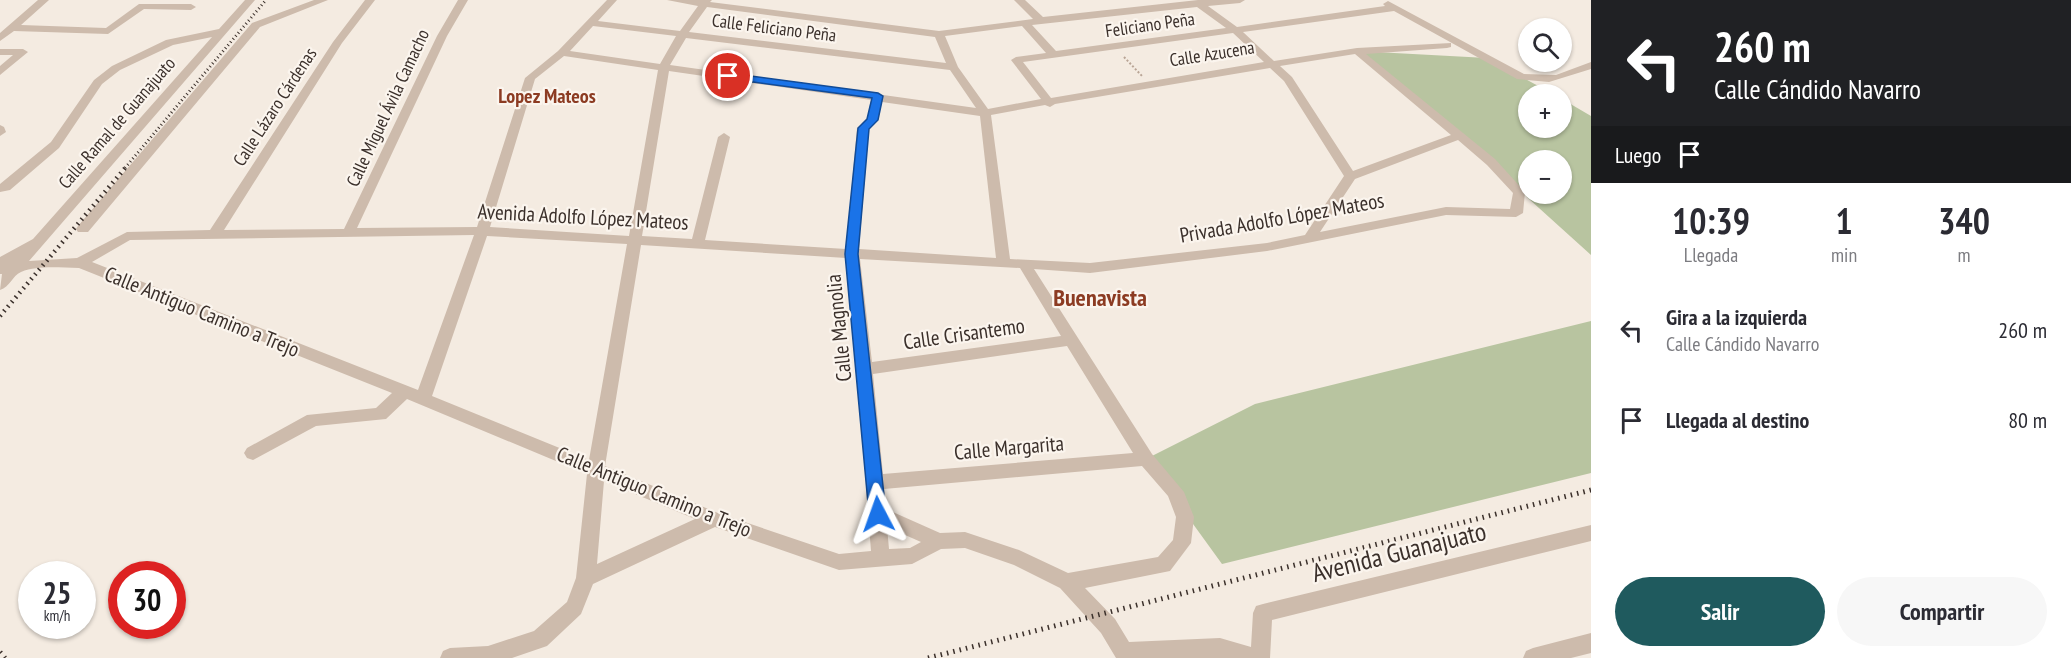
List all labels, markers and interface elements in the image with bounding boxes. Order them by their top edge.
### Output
street label: Feliciano Peña [1104,7,1196,42]
street label: Calle Feliciano Peña [711,8,837,47]
map controls [1518,18,1572,204]
button: search [1518,18,1572,72]
text: 260 m [1714,19,1811,74]
icon: left [1615,24,1693,102]
street label: Calle Miguel Ávila Camacho [341,25,434,190]
street label: Calle Azucena [1168,35,1256,72]
street label: Calle Lázaro Cárdenas [228,43,321,170]
pin [702,50,753,101]
street label: Calle Ramal de Guanajuato [53,52,180,193]
icon: arrive [711,59,744,92]
text: Calle Cándido Navarro [1714,72,1921,106]
district label: Lopez Mateos [498,83,596,109]
button: + [1518,84,1572,138]
icon: arrive [1673,138,1706,171]
text: Luego [1615,141,1661,169]
button: − [1518,150,1572,204]
street label: Privada Adolfo López Mateos [1178,186,1386,249]
street label: Avenida Adolfo López Mateos [477,197,689,236]
text: 10:39 [1672,197,1750,244]
text: 1 [1835,197,1853,244]
text: 340 [1938,197,1990,244]
text: Llegada [1684,242,1738,268]
text: min [1831,242,1857,268]
text: m [1958,242,1971,268]
street label: Calle Antiguo Camino a Trejo [101,260,304,363]
street label: Calle Magnolia [819,273,858,383]
district label: Buenavista [1053,282,1147,313]
text: Gira a la izquierda [1666,303,1807,331]
street label: Calle Crisantemo [902,312,1026,355]
icon: left [1615,314,1648,347]
text: 260 m [1998,316,2047,344]
text: Calle Cándido Navarro [1666,331,1819,357]
icon: arrive [1615,404,1648,437]
text: Llegada al destino [1666,406,1809,434]
text: 80 m [2008,406,2047,434]
street label: Calle Margarita [953,429,1065,466]
street label: Calle Antiguo Camino a Trejo [553,440,756,543]
position arrow [846,482,910,546]
street label: Avenida Guanajuato [1308,514,1489,589]
speed limit sign: 30 [108,561,186,639]
text: 25 [43,573,71,612]
button: Salir [1615,577,1825,646]
button: Compartir [1837,577,2047,646]
text: km/h [44,606,70,625]

